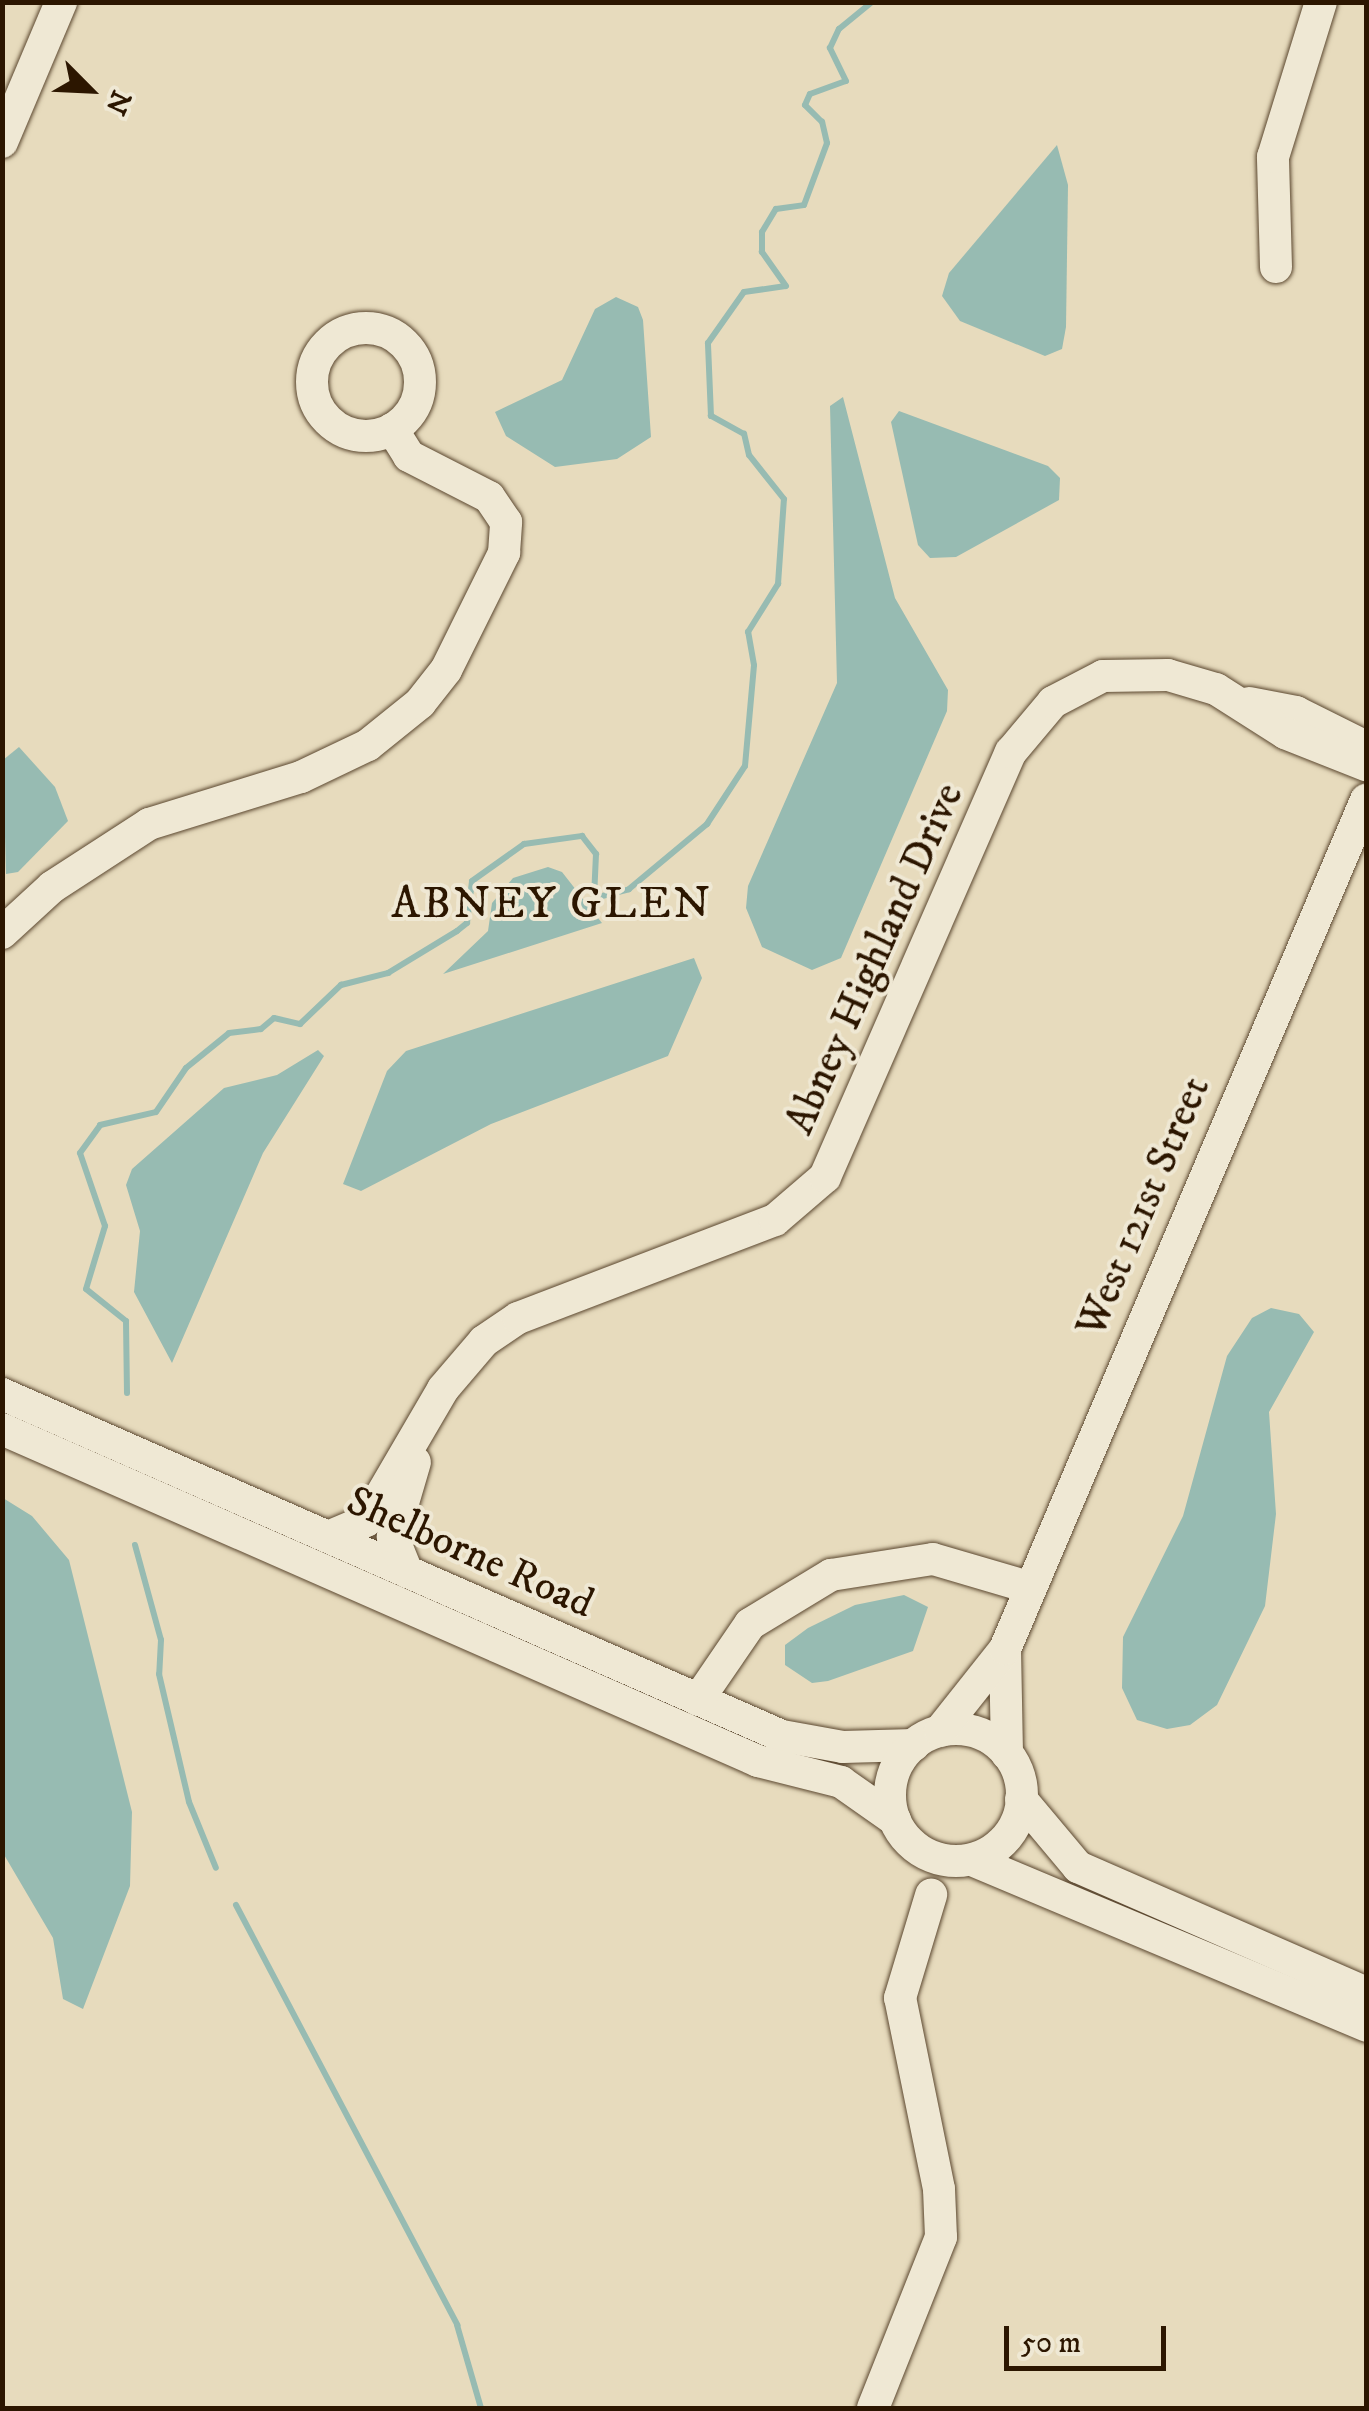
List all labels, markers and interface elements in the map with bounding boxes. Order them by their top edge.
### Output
north arrow [40,40,140,140]
text: N [97,85,139,120]
street label: Abney Highland Drive [775,776,975,1142]
district label: ABNEY GLEN [391,878,713,932]
street label: West 121st Street [1067,1069,1221,1345]
street label: Shelborne Road [339,1476,601,1630]
scale bar [1009,2306,1172,2368]
text: 50 m [1021,2325,1081,2362]

